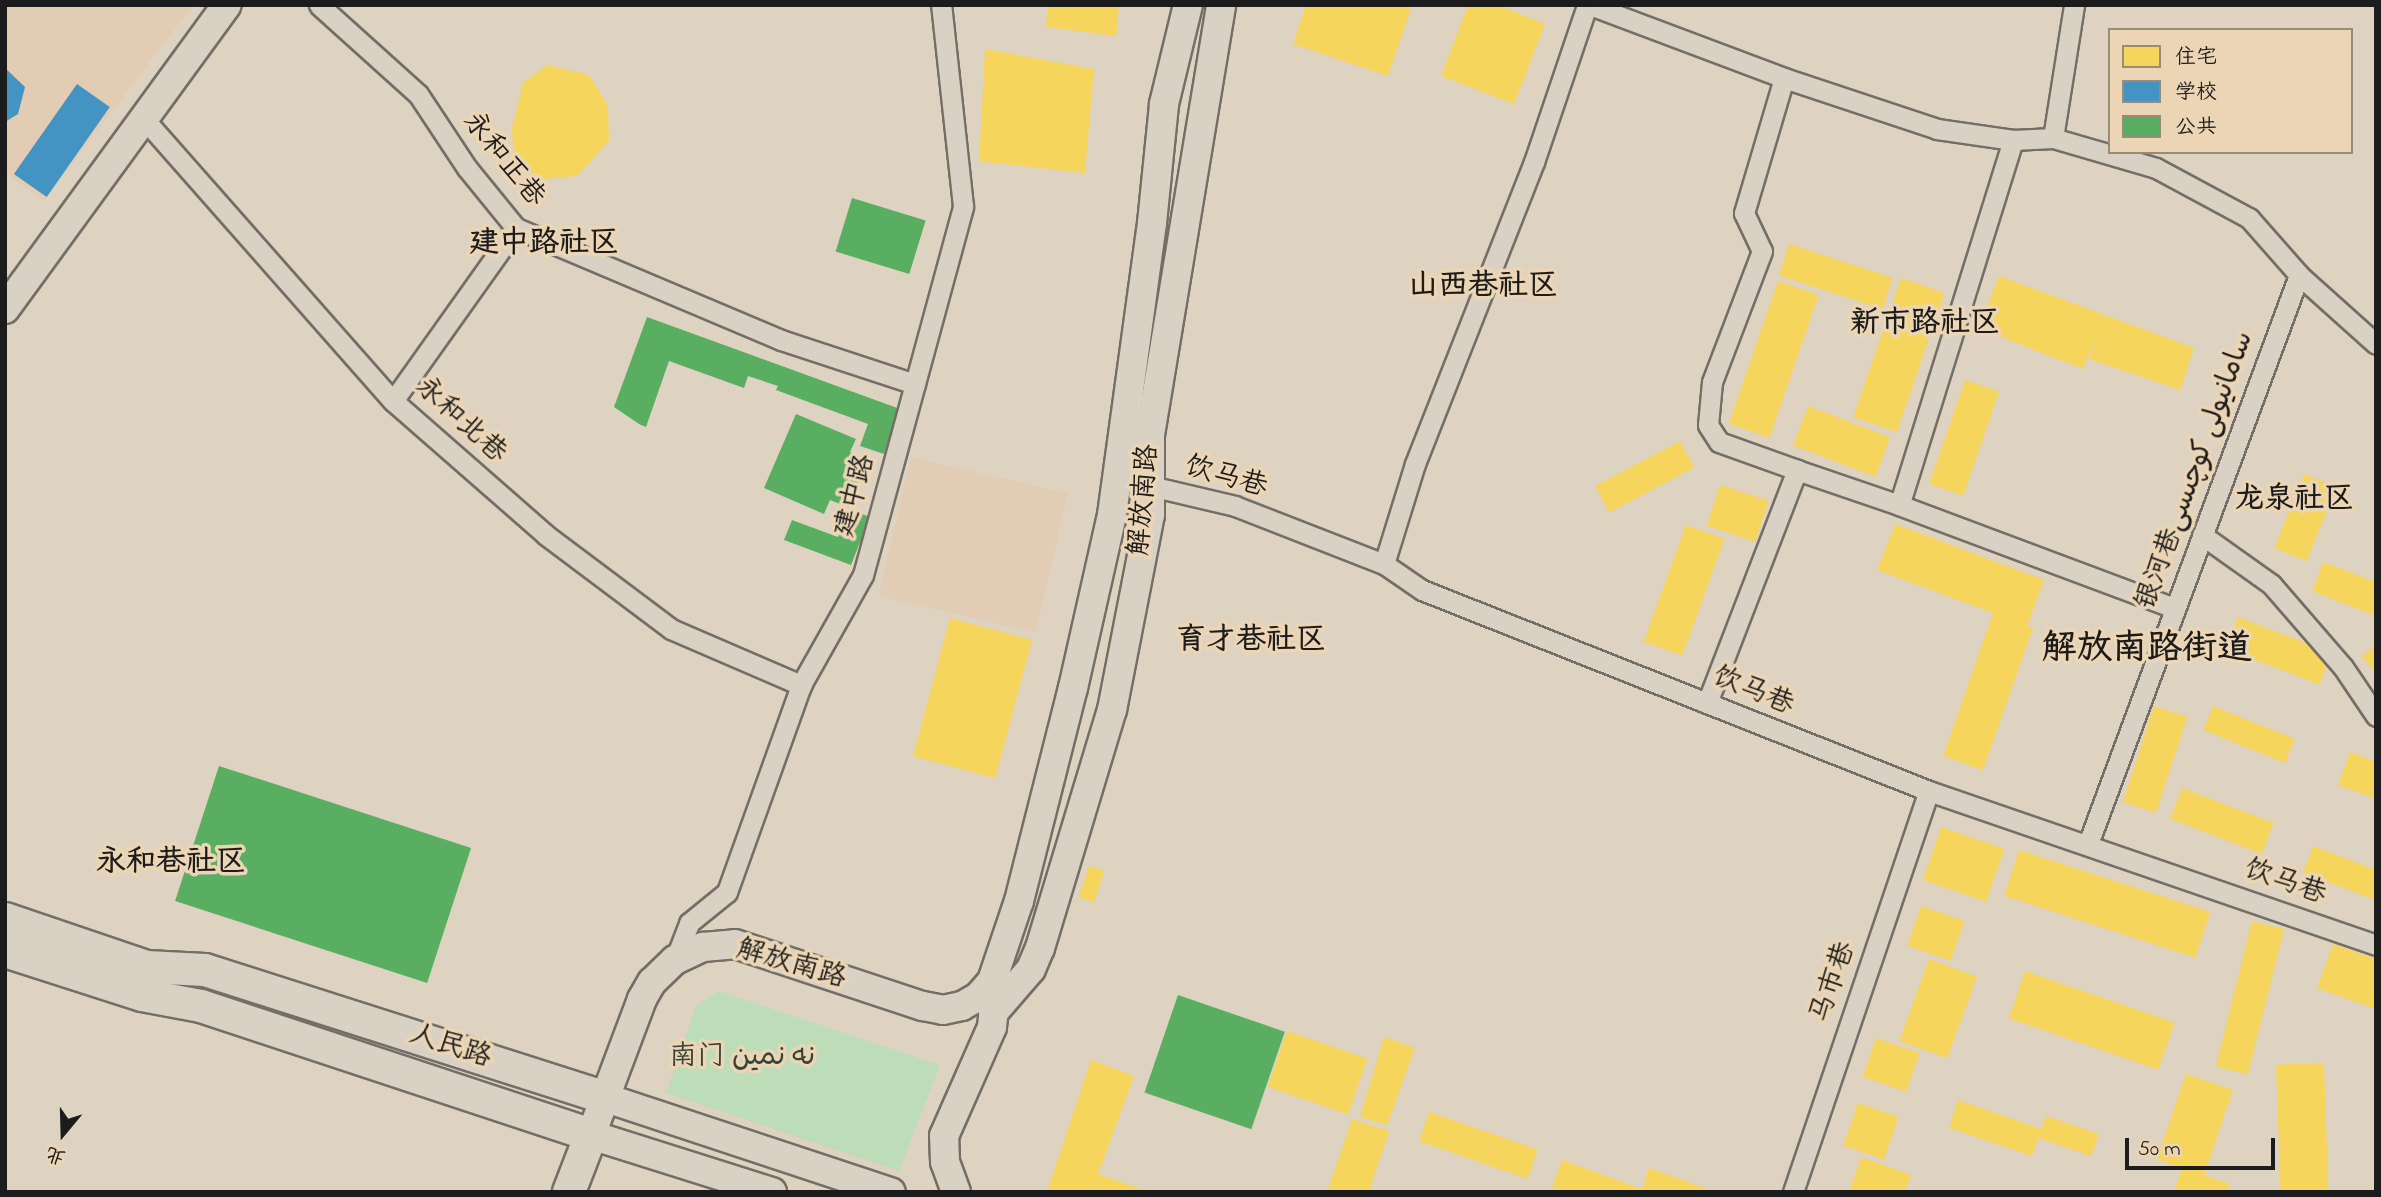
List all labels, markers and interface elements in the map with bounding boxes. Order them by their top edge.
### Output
legend [2108,28,2353,154]
text: 住宅 [2175,43,2217,73]
text: 学校 [2175,78,2217,108]
street label: 永和正巷 [455,106,551,214]
text: 公共 [2175,113,2217,143]
district label: 建中路社区 [469,226,619,262]
district label: 山西巷社区 [1408,269,1558,305]
district label: 新市路社区 [1850,306,2000,342]
street label: 银河巷سامانيولى كوچىسى [2130,327,2262,615]
street label: 永和北巷 [407,371,513,471]
street label: 解放南路 [1123,443,1167,557]
street label: 饮马巷 [1181,450,1271,506]
street label: 建中路 [829,451,883,541]
district label: 龙泉社区 [2234,482,2354,518]
district label: 育才巷社区 [1176,623,1326,659]
district label: 解放南路街道 [2042,629,2252,671]
street label: 饮马巷 [1708,661,1798,723]
district label: 永和巷社区 [96,845,246,881]
street label: 饮马巷 [2240,853,2330,913]
street label: 解放南路 [733,933,849,997]
street label: 马市巷 [1804,938,1864,1028]
street label: 人民路 [405,1018,495,1076]
park label: 南门 نە نمين [669,1041,815,1075]
north arrow [28,1099,98,1169]
scale bar [2129,1124,2280,1168]
text: 50 m [2138,1135,2181,1165]
text: 北 [43,1138,69,1170]

